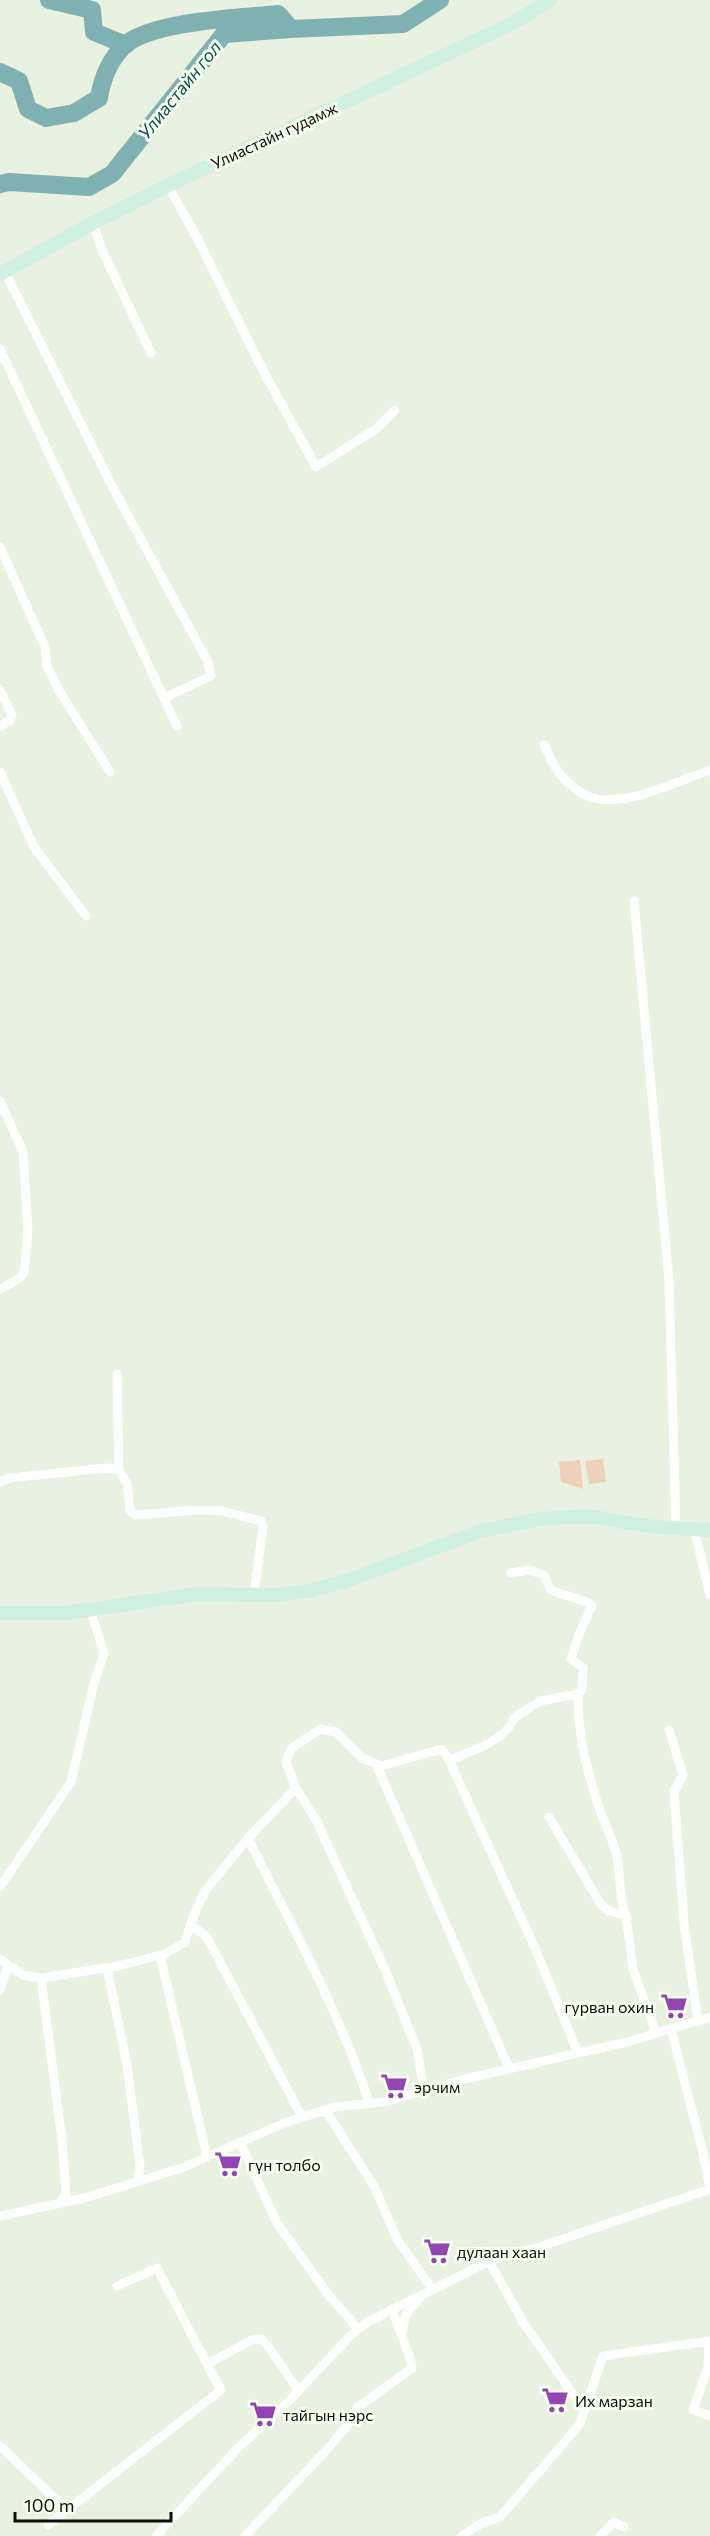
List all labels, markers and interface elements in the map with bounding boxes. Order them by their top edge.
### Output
water label: Улиастайн гол [133,36,225,144]
street label: Улиастайн гудамж [208,97,341,173]
supermarket icon: гурван охин [659,1991,689,2021]
place label: гурван охин [564,1997,654,2016]
supermarket icon: эрчим [379,2071,409,2101]
place label: эрчим [414,2077,460,2096]
supermarket icon: гүн толбо [213,2149,243,2179]
place label: гүн толбо [248,2155,321,2174]
supermarket icon: дулаан хаан [422,2236,452,2266]
place label: дулаан хаан [457,2242,546,2261]
supermarket icon: Их марзан [540,2385,570,2415]
place label: Их марзан [575,2391,653,2410]
supermarket icon: тайгын нэрс [248,2399,278,2429]
place label: тайгын нэрс [283,2405,373,2424]
scale bar [15,2485,171,2523]
text: 100 m [24,2494,74,2516]

